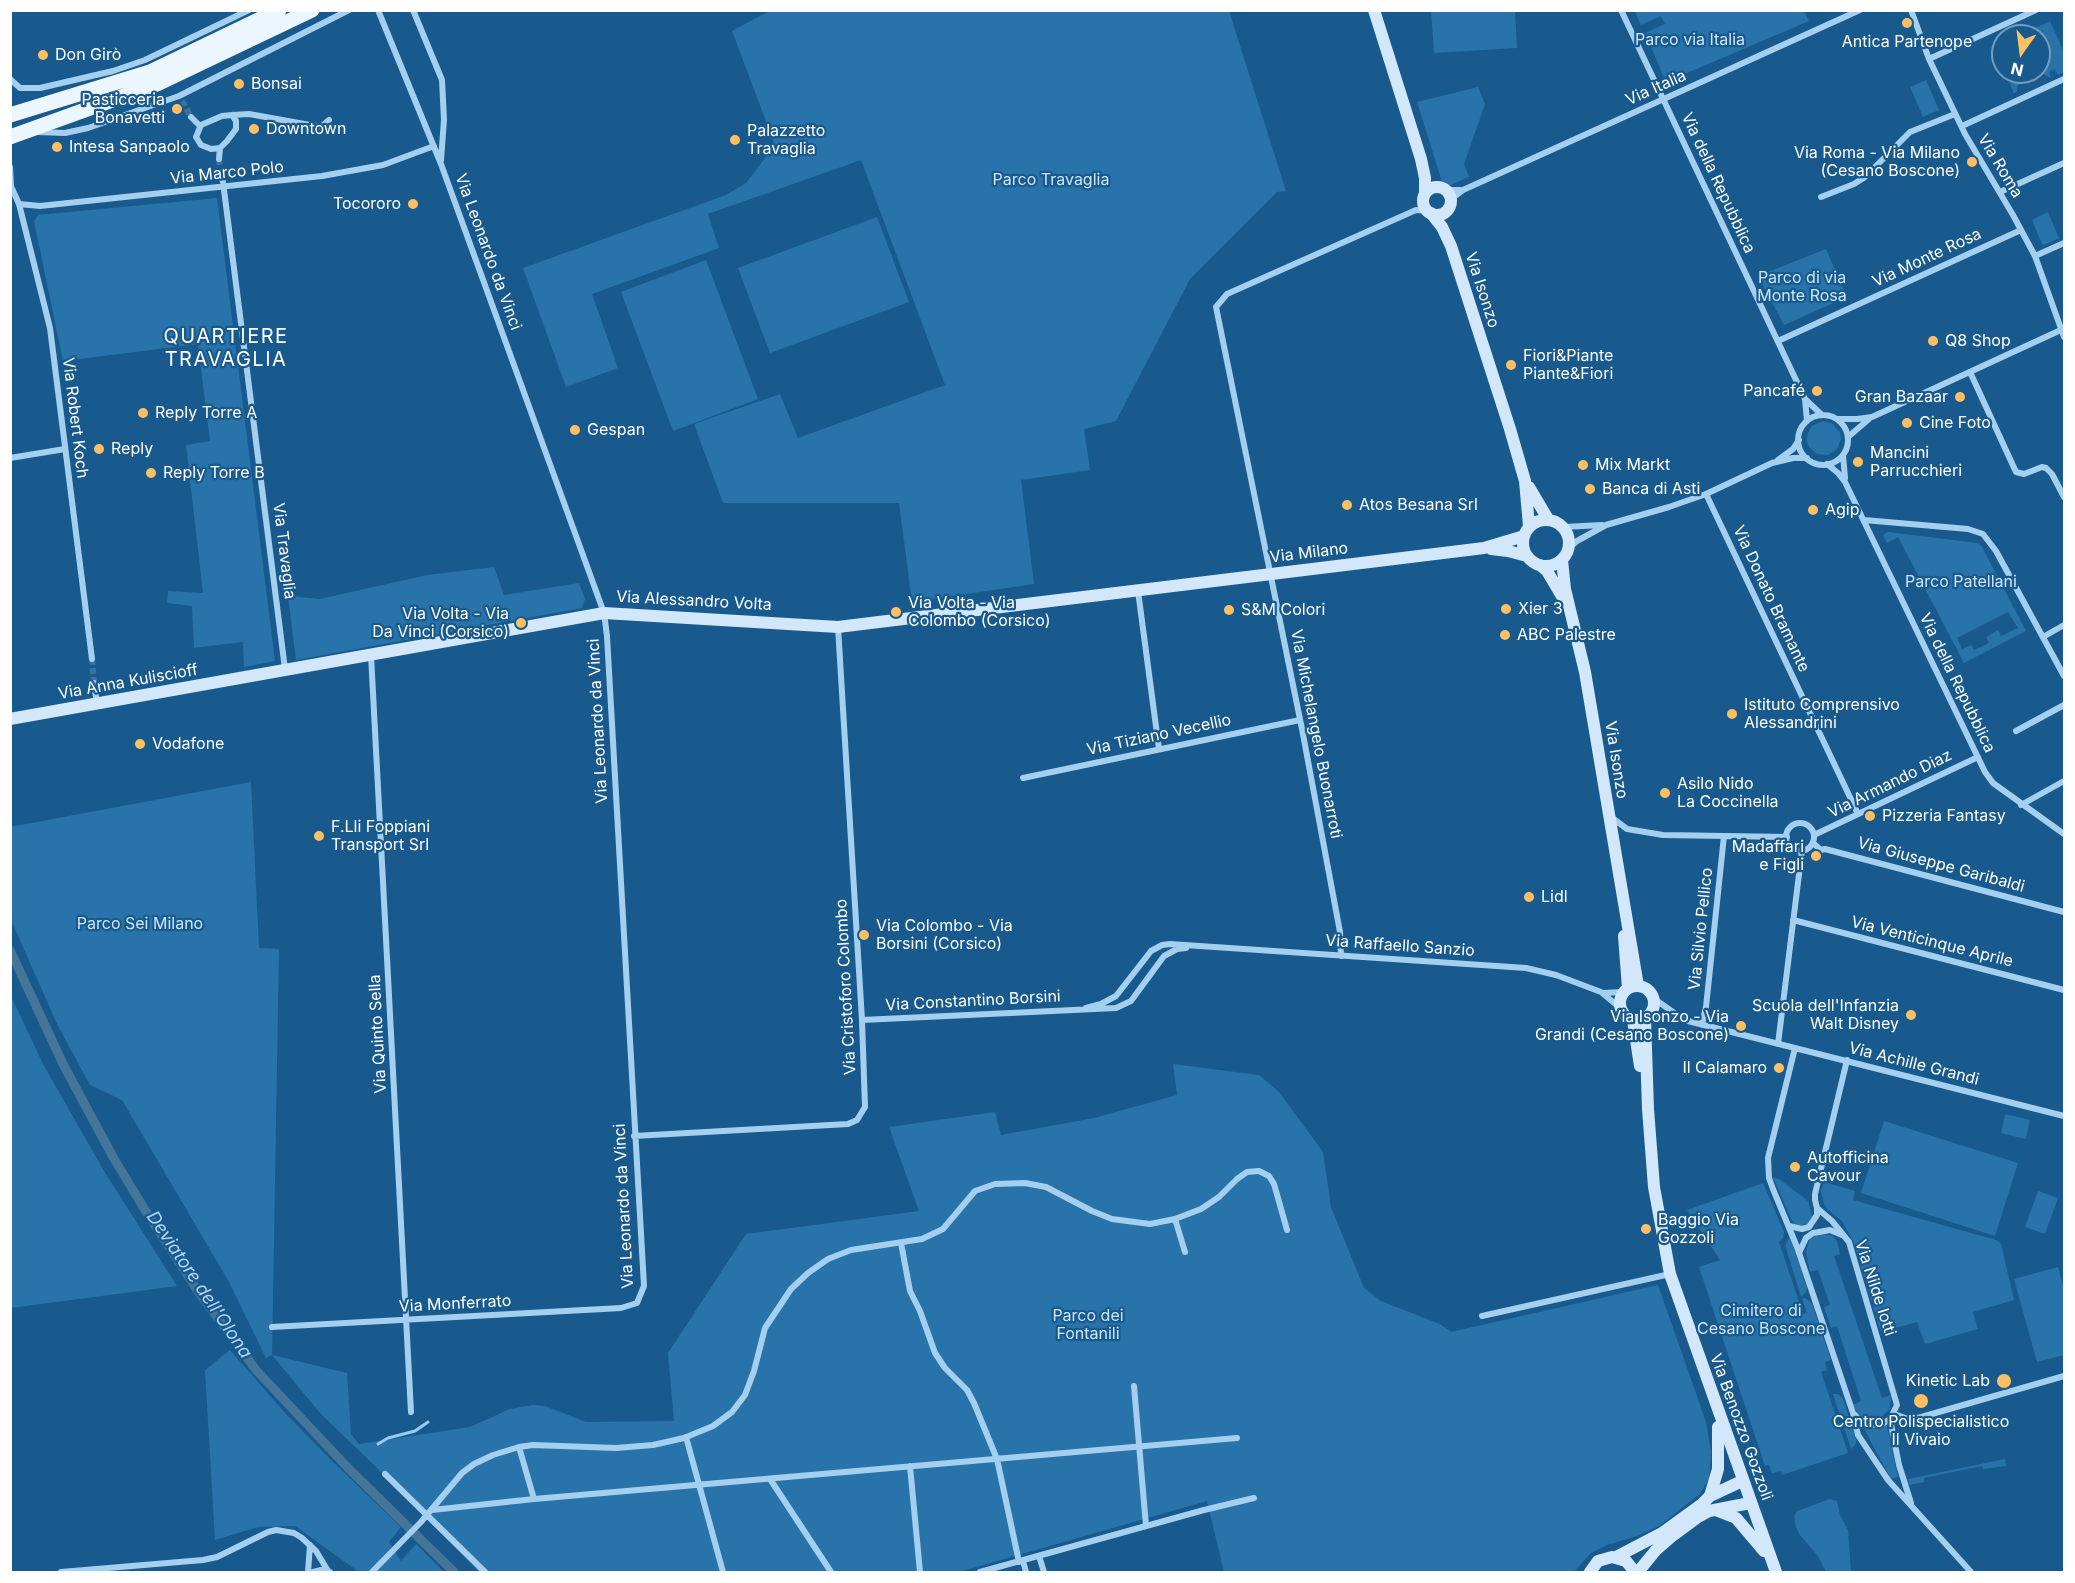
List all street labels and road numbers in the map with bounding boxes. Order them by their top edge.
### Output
street label: Via Italia [1623,66,1689,110]
street label: Via della Repubblica [1677,110,1759,256]
street label: Via Roma [1973,131,2027,201]
street label: Via Marco Polo [169,157,285,189]
street label: Via Leonardo da Vinci [451,171,525,333]
street label: Via Monte Rosa [1870,224,1984,292]
street label: Via Isonzo [1461,250,1503,330]
street label: Via Robert Koch [58,357,92,479]
street label: Via Travaglia [269,502,299,600]
street label: Via Donato Bramante [1729,523,1813,675]
street label: Via Milano [1269,539,1349,567]
street label: Via Alessandro Volta [616,587,772,615]
street label: Via della Repubblica [1915,610,1999,756]
street label: Via Michelangelo Buonarroti [1286,628,1346,840]
street label: Via Leonardo da Vinci [584,638,612,804]
street label: Via Anna Kuliscioff [57,660,199,704]
street label: Via Tiziano Vecellio [1085,710,1233,760]
street label: Via Isonzo [1600,720,1632,800]
street label: Via Armando Diaz [1825,746,1955,822]
street label: Via Giuseppe Garibaldi [1855,833,2027,897]
street label: Via Silvio Pellico [1685,867,1717,991]
street label: Via Cristoforo Colombo [832,898,860,1076]
street label: Via Venticinque Aprile [1849,913,2015,971]
street label: Via Raffaello Sanzio [1325,931,1475,961]
street label: Via Quinto Sella [365,974,391,1094]
street label: Via Constantino Borsini [885,987,1061,1015]
street label: Via Achille Grandi [1847,1039,1981,1089]
street label: Via Leonardo da Vinci [610,1123,638,1289]
street label: Via Nilde Iotti [1850,1238,1900,1338]
street label: Via Monferrato [398,1291,512,1317]
street label: Via Benozzo Gozzoli [1706,1351,1776,1503]

